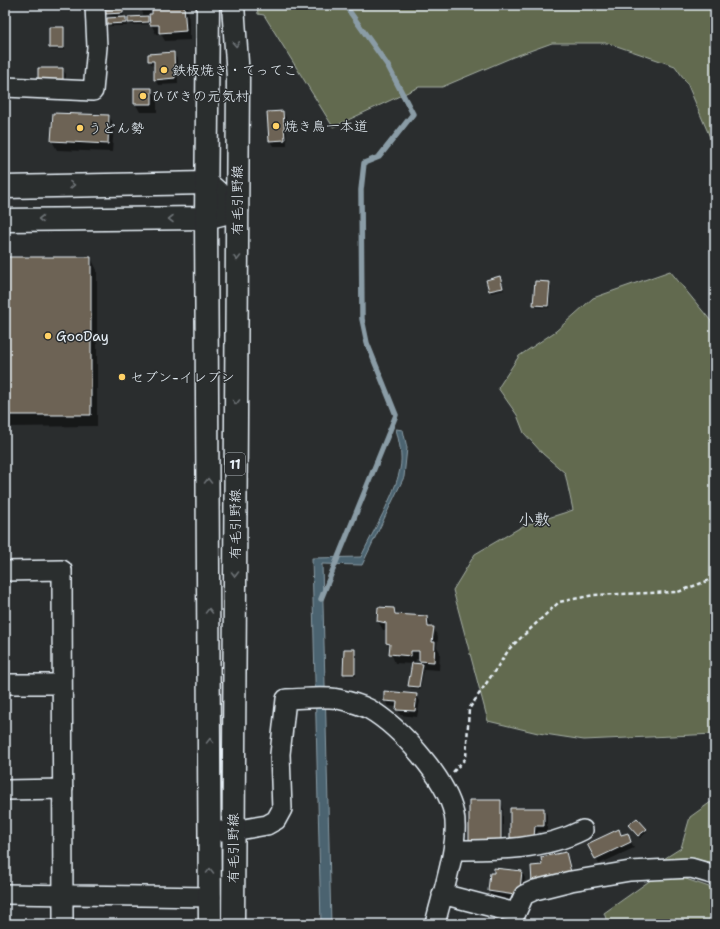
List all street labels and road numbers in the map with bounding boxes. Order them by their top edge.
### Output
street label: 有毛引野線 [228,165,246,235]
road number: 11 [225,453,245,475]
street label: 有毛引野線 [226,489,244,559]
street label: 有毛引野線 [224,813,242,883]

